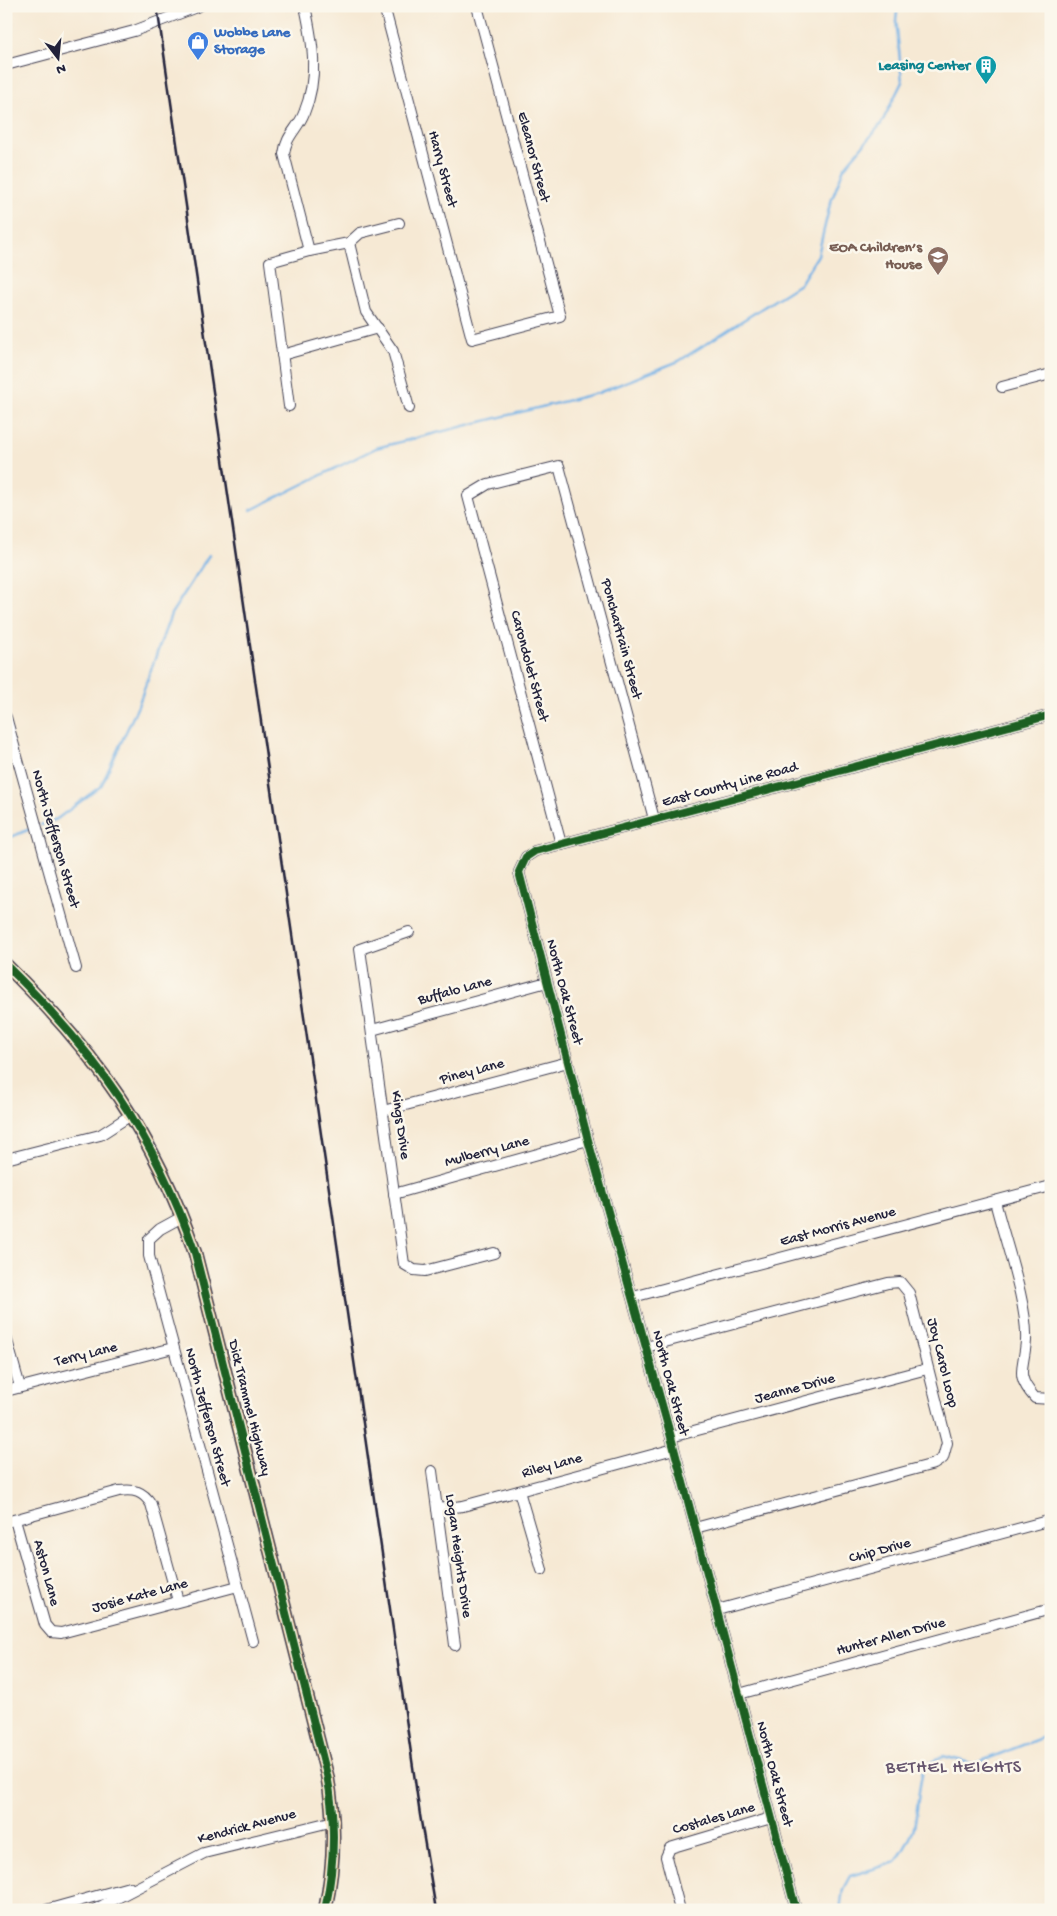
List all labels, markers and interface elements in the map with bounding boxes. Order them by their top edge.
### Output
place label: Wobbe Lane Storage [213,24,292,59]
shop icon: Wobbe Lane Storage [186,30,210,61]
north arrow [32,32,82,82]
building icon: Leasing Center [974,54,998,85]
place label: Leasing Center [878,57,972,75]
text: N [54,59,68,78]
street label: Eleanor Street [512,110,554,206]
street label: Harry Street [423,129,461,211]
place label: EOA Children’s House [829,239,923,274]
school or university icon: EOA Children’s House [926,245,950,276]
street label: Ponchartrain Street [596,576,646,703]
street label: Carondolet Street [506,609,553,725]
street label: East County Line Road [660,758,801,812]
street label: North Jefferson Street [27,768,84,912]
street label: North Oak Street [541,937,587,1048]
street label: Buffalo Lane [415,972,494,1010]
street label: Piney Lane [437,1055,506,1089]
street label: Kings Drive [386,1090,414,1161]
street label: Mulberry Lane [443,1132,531,1172]
street label: East Morris Avenue [778,1203,898,1251]
street label: Joy Carol Loop [922,1316,962,1410]
street label: North Oak Street [647,1328,693,1439]
street label: Dick Trammel Highway [223,1337,275,1478]
street label: Terry Lane [52,1338,119,1372]
street label: North Jefferson Street [180,1346,235,1490]
street label: Jeanne Drive [753,1370,837,1408]
street label: Riley Lane [520,1449,584,1483]
street label: Logan Heights Drive [440,1493,476,1619]
street label: Chip Drive [847,1534,913,1568]
street label: Aston Lane [29,1538,64,1608]
street label: Josie Kate Lane [90,1574,190,1617]
street label: Hunter Allen Drive [835,1614,948,1660]
street label: North Oak Street [751,1719,797,1830]
district label: BETHEL HEIGHTS [885,1758,1022,1779]
street label: Costales Lane [671,1799,757,1839]
street label: Kendrick Avenue [196,1805,298,1849]

